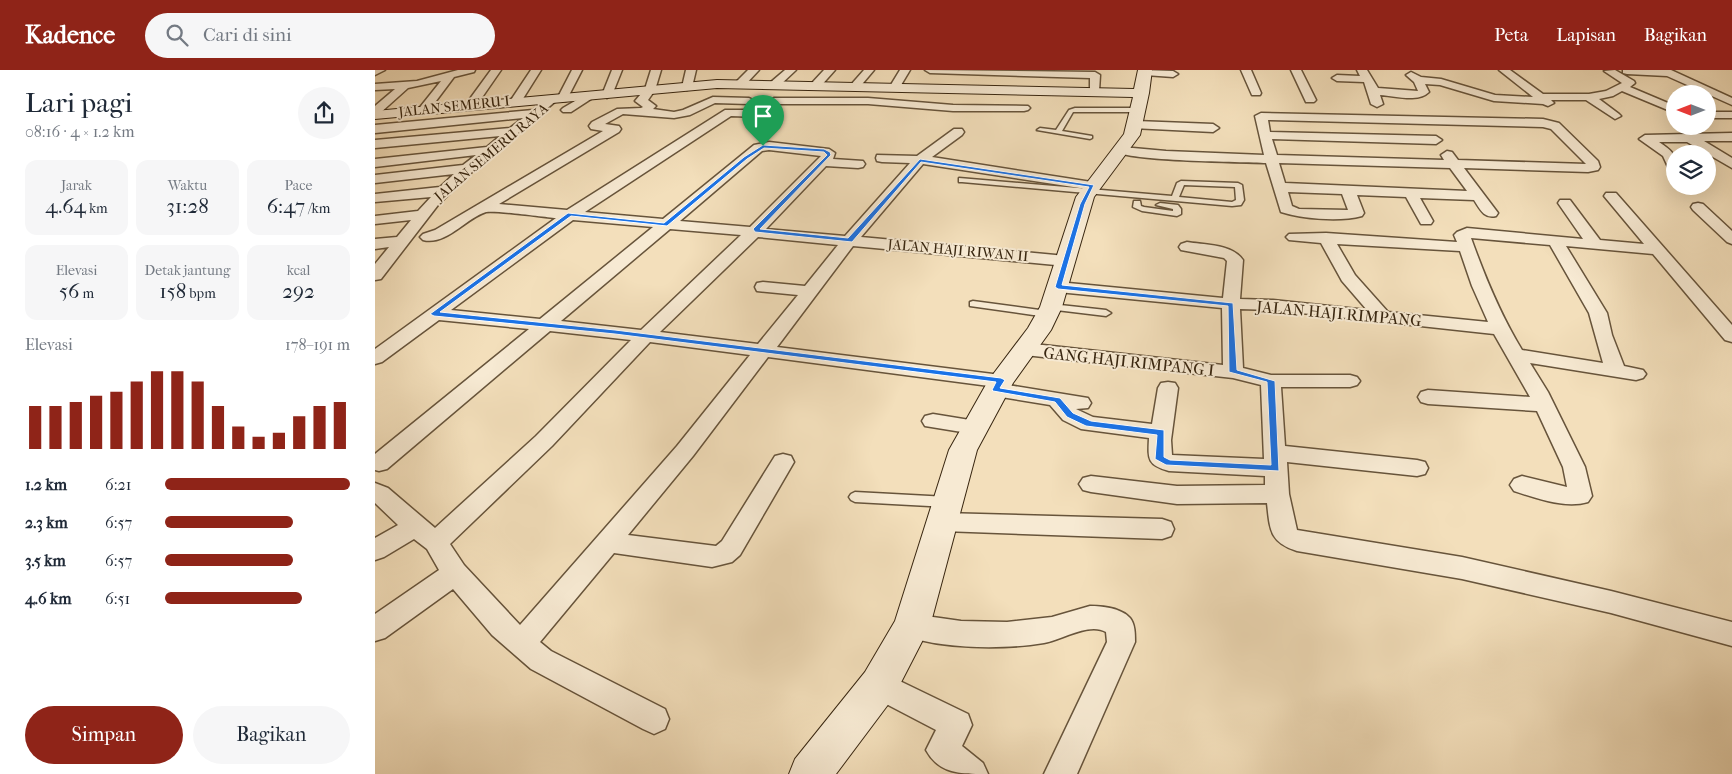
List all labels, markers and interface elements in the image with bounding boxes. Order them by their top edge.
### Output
search box [145,13,495,58]
text: Kadence [25,21,115,49]
icon: search [163,21,191,49]
text: Cari di sini [203,24,292,46]
text: Peta [1494,25,1528,46]
text: Lapisan [1556,25,1616,46]
text: Bagikan [1644,25,1707,46]
north arrow [1666,85,1716,135]
map controls [1666,85,1716,195]
text: Lari pagi [25,86,133,119]
button: share [298,87,350,139]
street label: JALAN SEMERU I [397,92,511,121]
pin [742,95,784,146]
street label: JALAN SEMERU RAYA [430,99,552,206]
icon: arrive [749,102,777,130]
text: 08:16 · 4 × 1.2 km [25,122,135,141]
button: layers [1666,145,1716,195]
text: Jarak [61,177,92,194]
text: Waktu [168,177,207,194]
text: Pace [285,177,312,194]
text: 4.64 [45,194,86,218]
text: 31:28 [166,194,209,218]
text: 6:47 [267,194,305,218]
text: km [86,200,108,217]
text: /km [305,200,330,217]
street label: JALAN HAJI RIWAN II [886,236,1030,265]
text: Elevasi [56,262,97,279]
text: Detak jantung [145,262,230,279]
text: kcal [287,262,310,279]
text: 56 [59,279,79,303]
text: 158 [159,279,186,303]
text: 292 [282,279,315,303]
text: m [79,285,94,302]
text: bpm [186,285,216,302]
street label: JALAN HAJI RIMPANG [1254,297,1422,330]
text: Elevasi [25,335,73,354]
text: 178–191 m [285,335,350,354]
street label: GANG HAJI RIMPANG I [1043,343,1215,380]
text: 1.2 km [25,475,67,494]
text: 6:21 [105,475,131,494]
text: 2.3 km [25,513,68,532]
text: 6:57 [105,513,132,532]
text: 3.5 km [25,551,66,570]
text: 6:57 [105,551,132,570]
text: 4.6 km [25,589,72,608]
text: 6:51 [105,589,130,608]
button: Simpan [25,706,183,764]
button: Bagikan [193,706,350,764]

